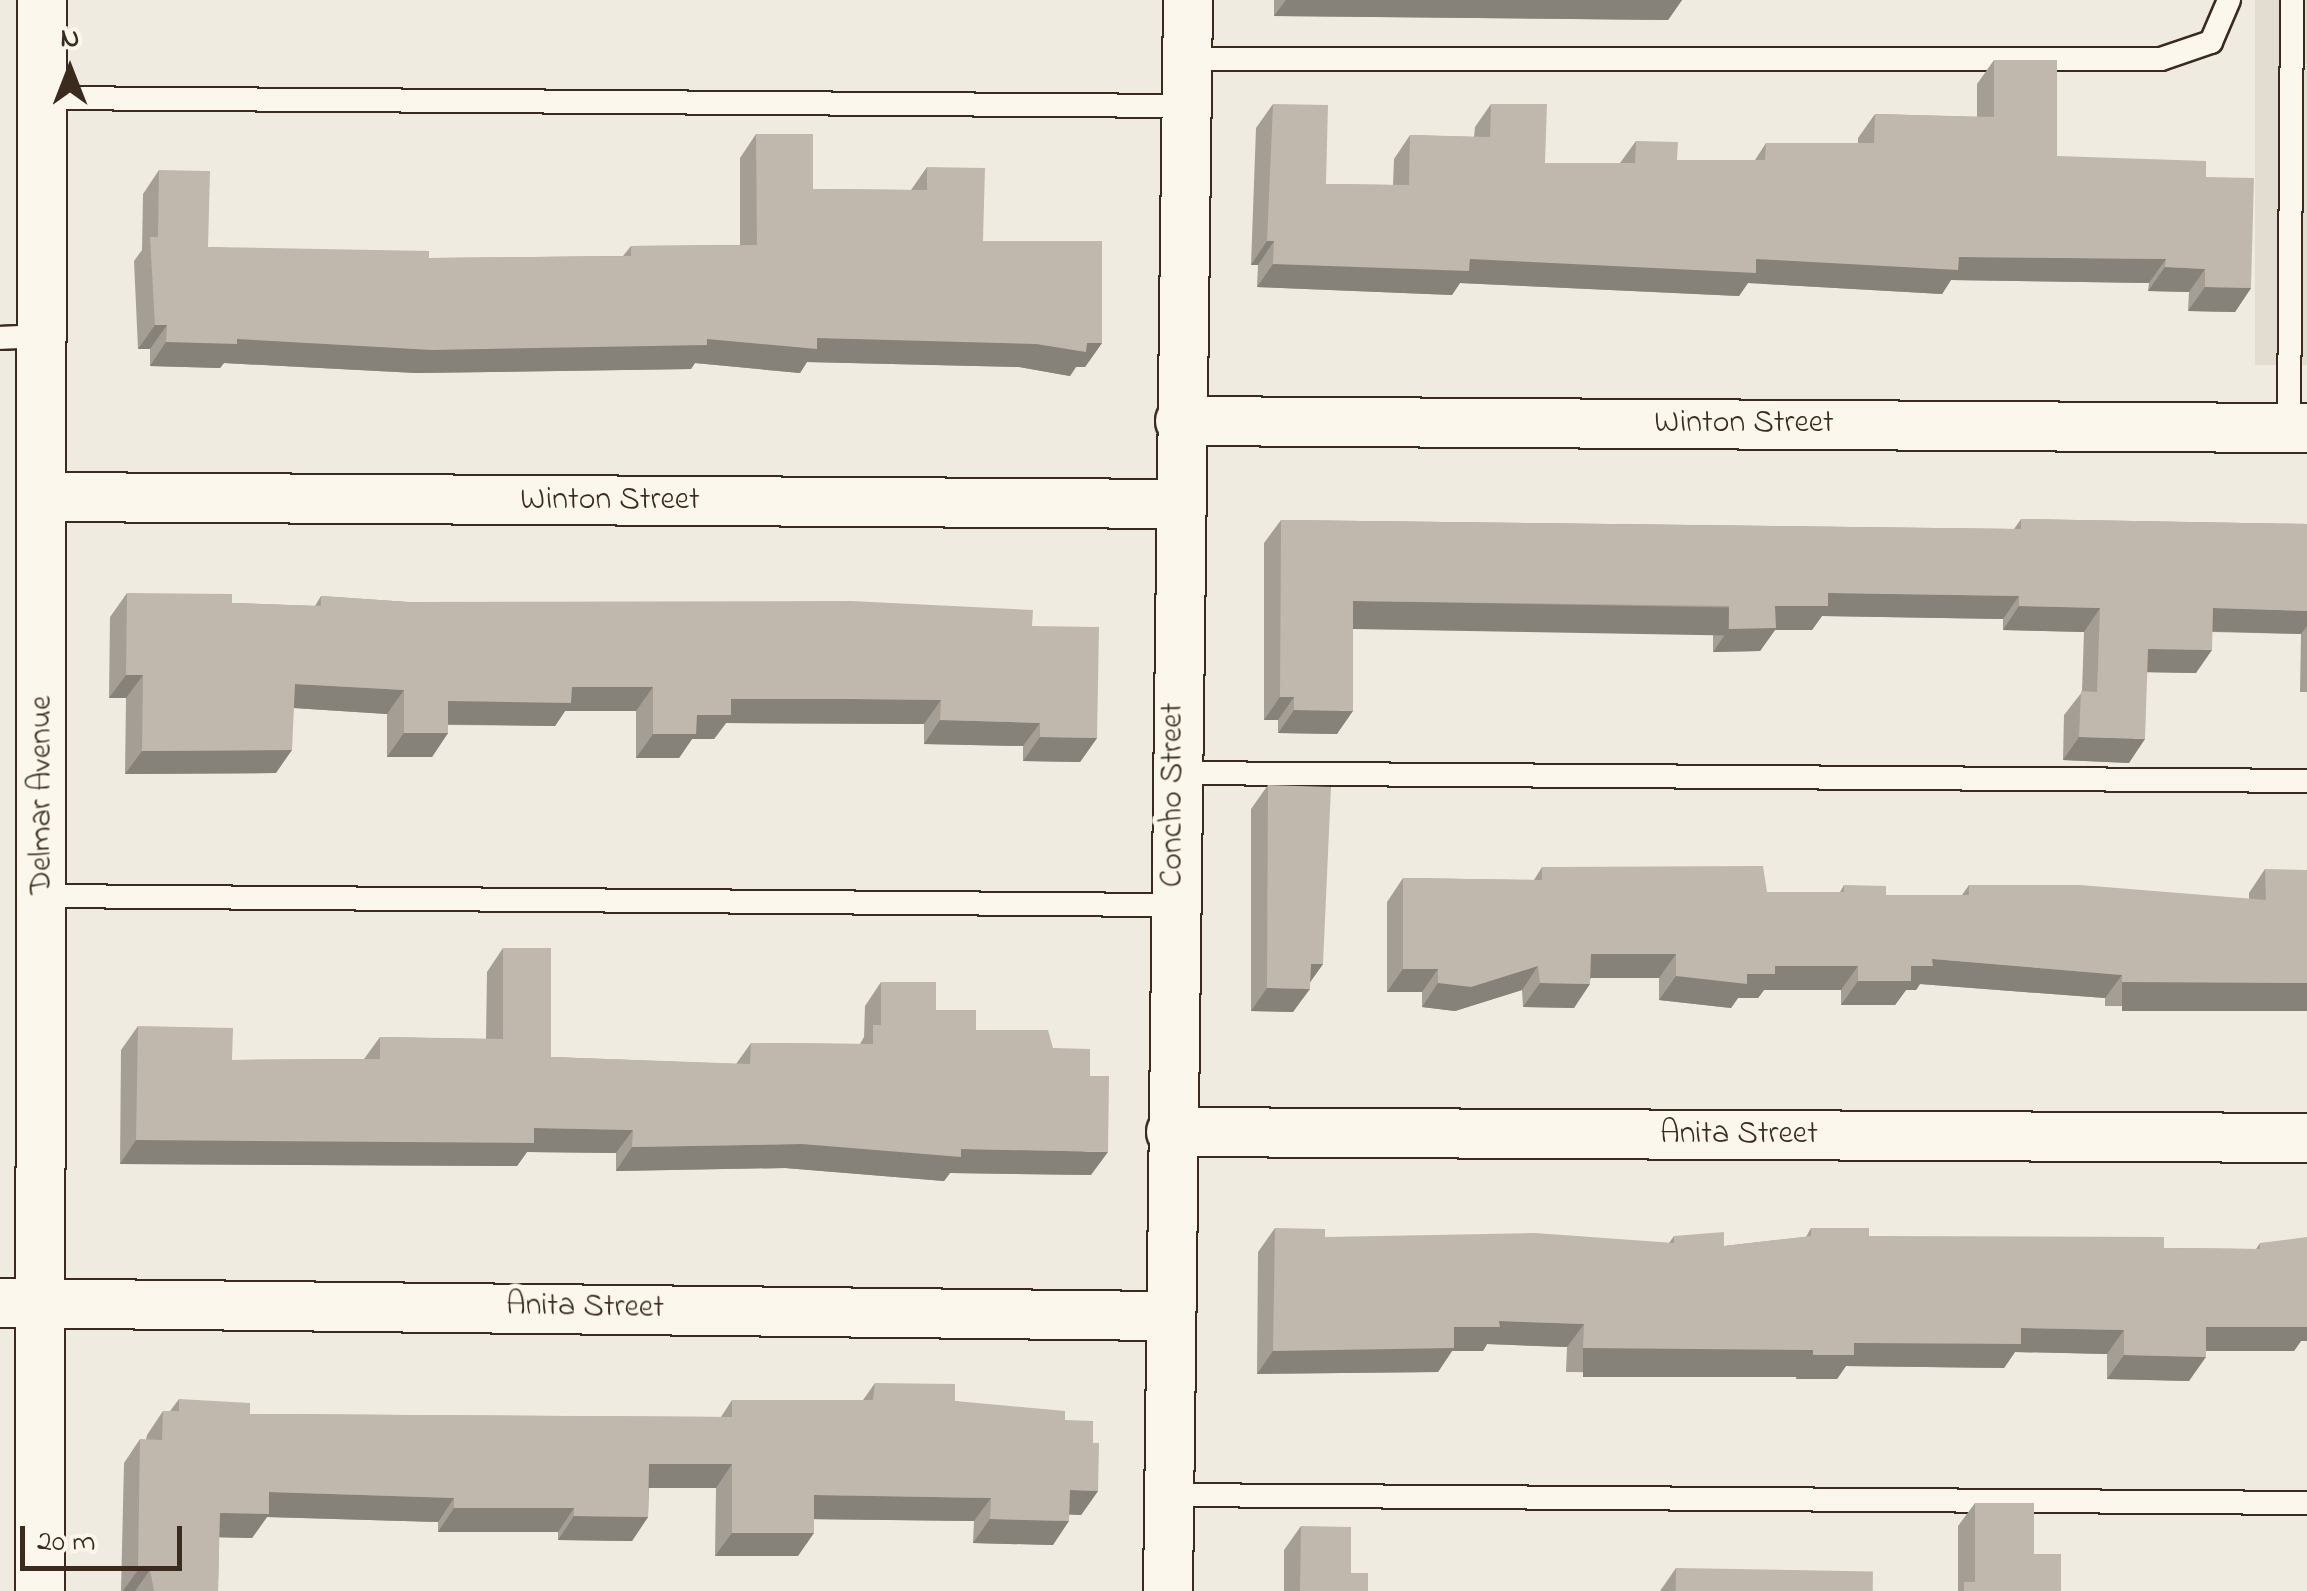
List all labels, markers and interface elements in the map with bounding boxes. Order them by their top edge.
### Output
text: N [61,19,79,60]
north arrow [20,20,120,120]
street label: Winton Street [1654,405,1834,443]
street label: Winton Street [520,482,700,520]
street label: Delmar Avenue [24,696,62,894]
street label: Concho Street [1155,703,1193,887]
street label: Anita Street [1660,1116,1818,1154]
street label: Anita Street [506,1287,664,1329]
scale bar [25,1506,188,1568]
text: 20 m [37,1521,96,1565]

